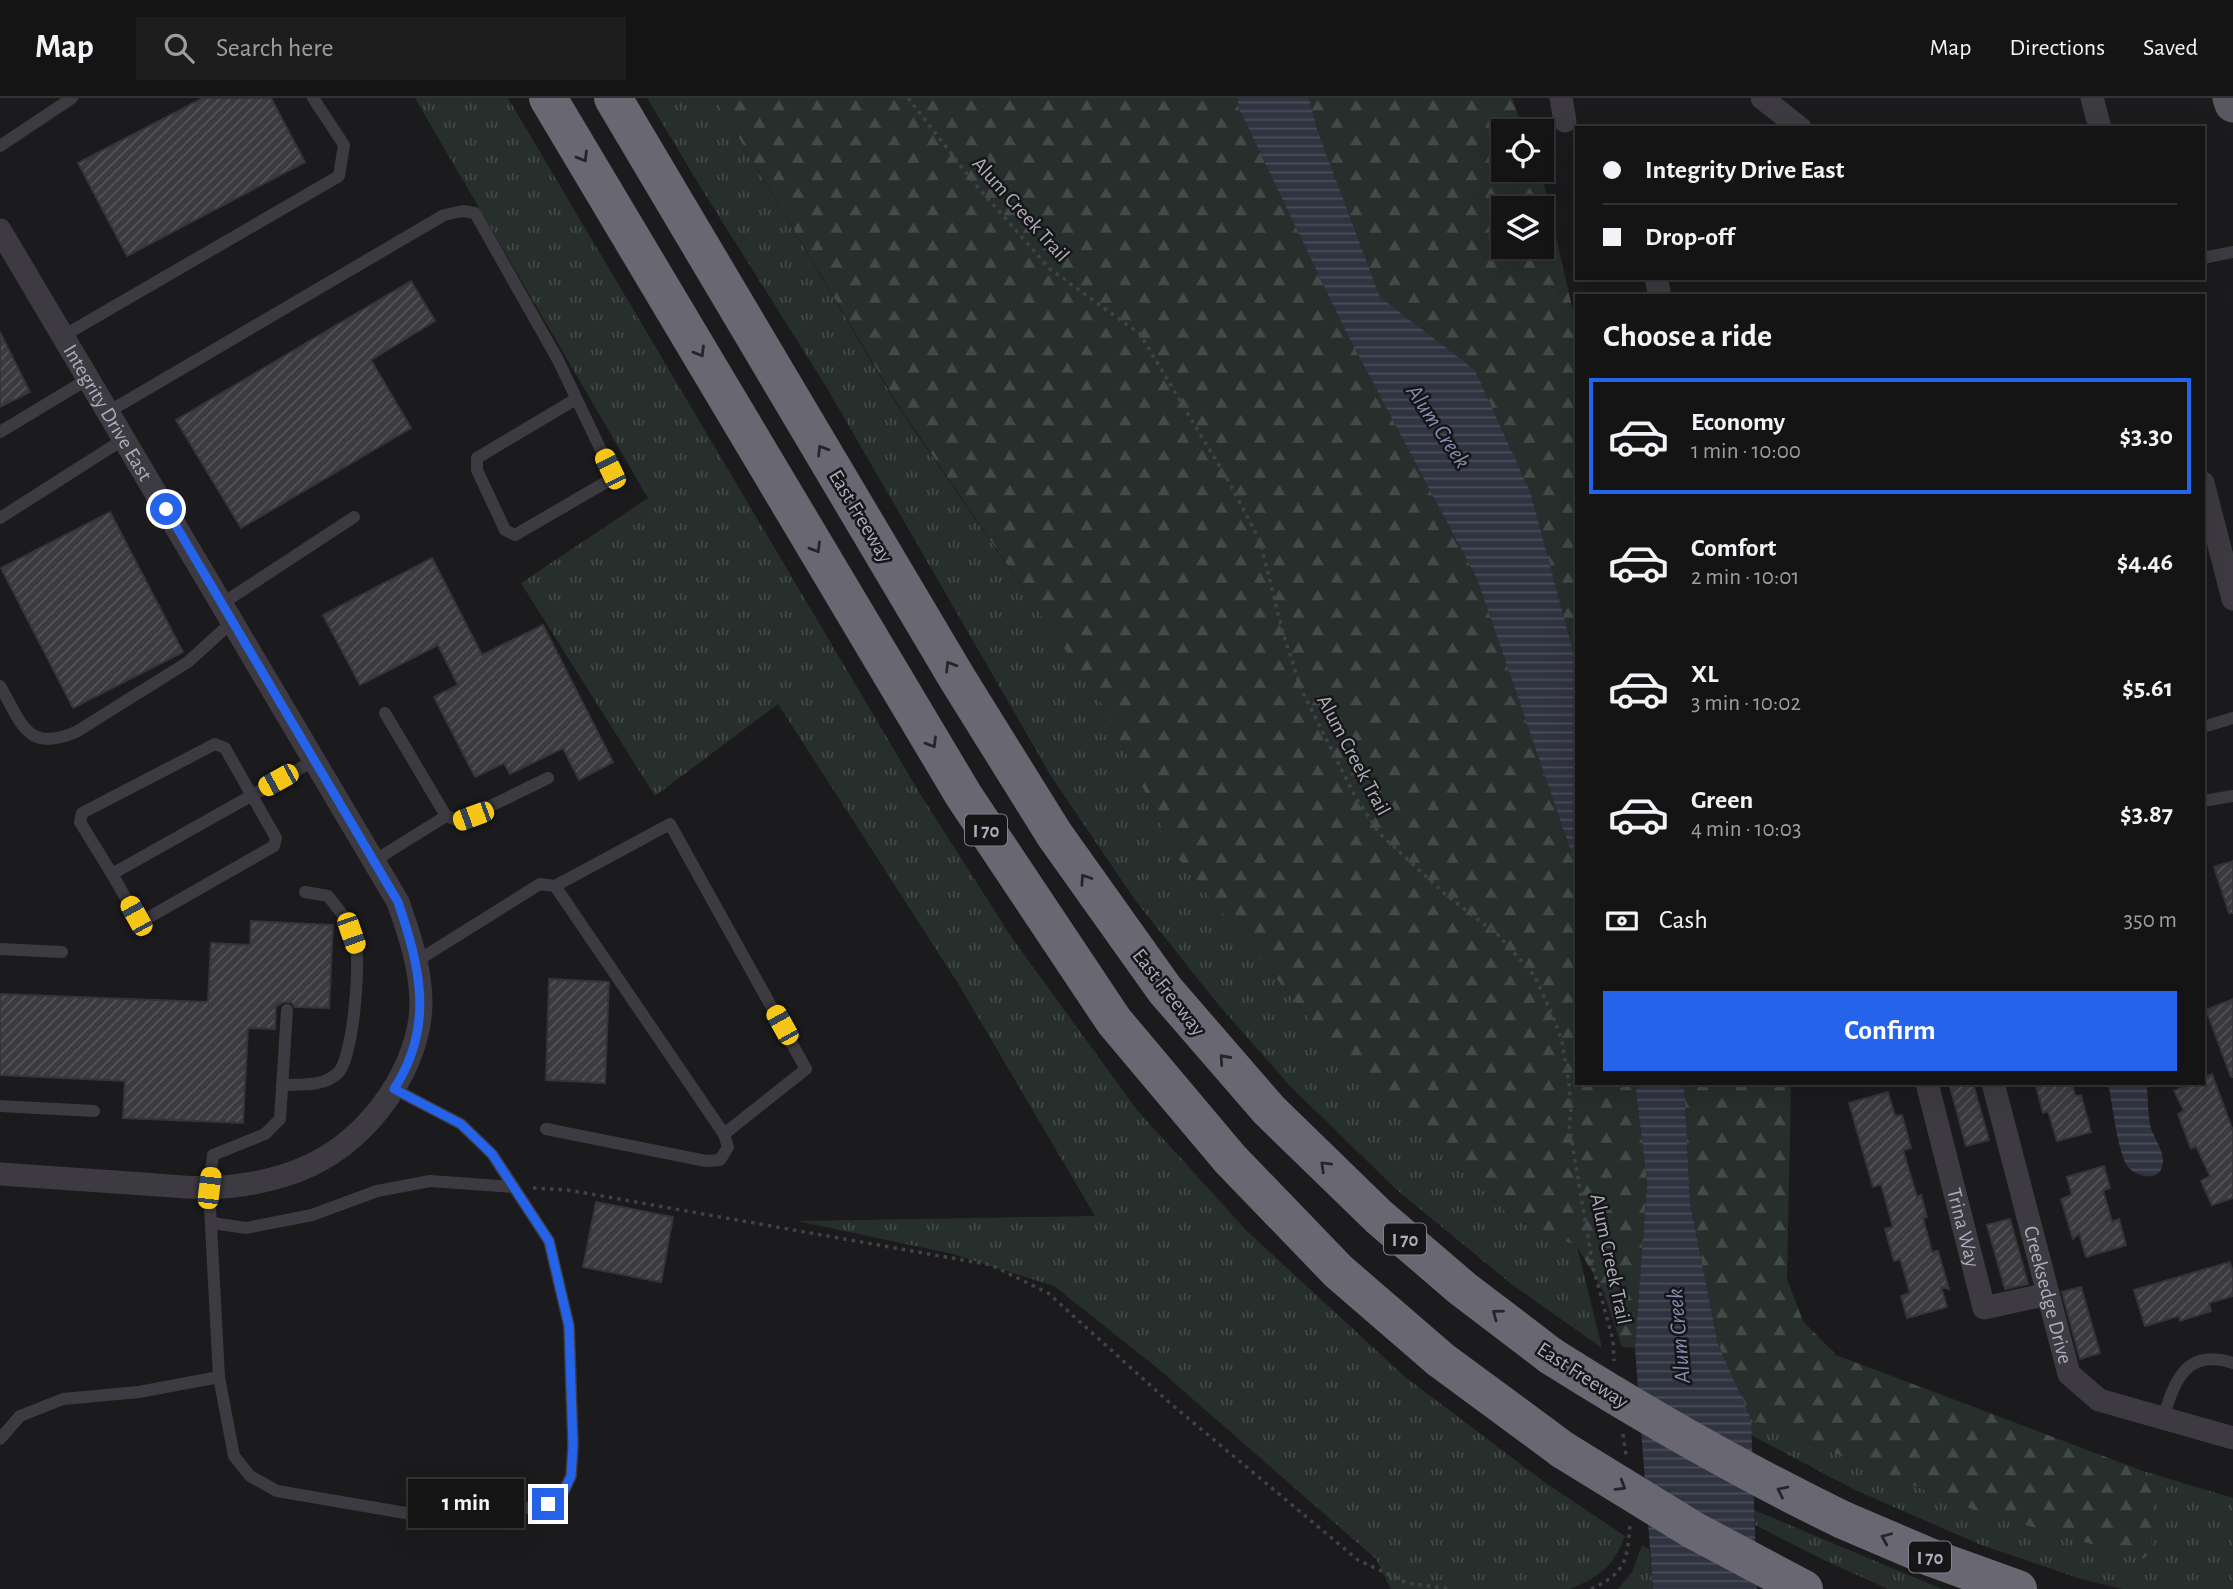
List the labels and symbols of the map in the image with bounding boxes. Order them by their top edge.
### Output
one-way arrow [575,149,588,162]
street label: Alum Creek Trail [968,153,1073,266]
street label: Integrity Drive East [59,341,156,485]
one-way arrow [691,345,704,358]
water label: Alum Creek [1401,380,1474,473]
one-way arrow [817,444,830,457]
car [592,446,629,492]
street label: East Freeway [825,466,896,566]
route start [150,493,182,525]
one-way arrow [808,540,821,553]
one-way arrow [945,661,958,674]
street label: Alum Creek Trail [1313,691,1394,819]
one-way arrow [924,736,937,749]
car [255,761,302,799]
car [450,799,497,833]
road number: I 70 [965,814,1007,846]
one-way arrow [1081,874,1093,887]
car [117,893,156,939]
car [335,910,368,956]
street label: East Freeway [1128,945,1209,1040]
car [763,1002,802,1048]
one-way arrow [1220,1054,1232,1067]
one-way arrow [1320,1161,1333,1174]
car [197,1166,222,1210]
street label: Trina Way [1943,1186,1983,1269]
street label: Alum Creek Trail [1586,1192,1635,1326]
road number: I 70 [1384,1224,1426,1254]
street label: Creeksedge Drive [2020,1224,2076,1366]
water label: Alum Creek [1664,1287,1695,1385]
one-way arrow [1492,1310,1504,1323]
street label: East Freeway [1533,1338,1632,1413]
one-way arrow [1614,1477,1627,1490]
callout: 1 min [408,1480,524,1528]
one-way arrow [1777,1485,1789,1499]
route end [532,1488,564,1520]
one-way arrow [1881,1532,1893,1546]
road number: I 70 [1909,1541,1951,1572]

